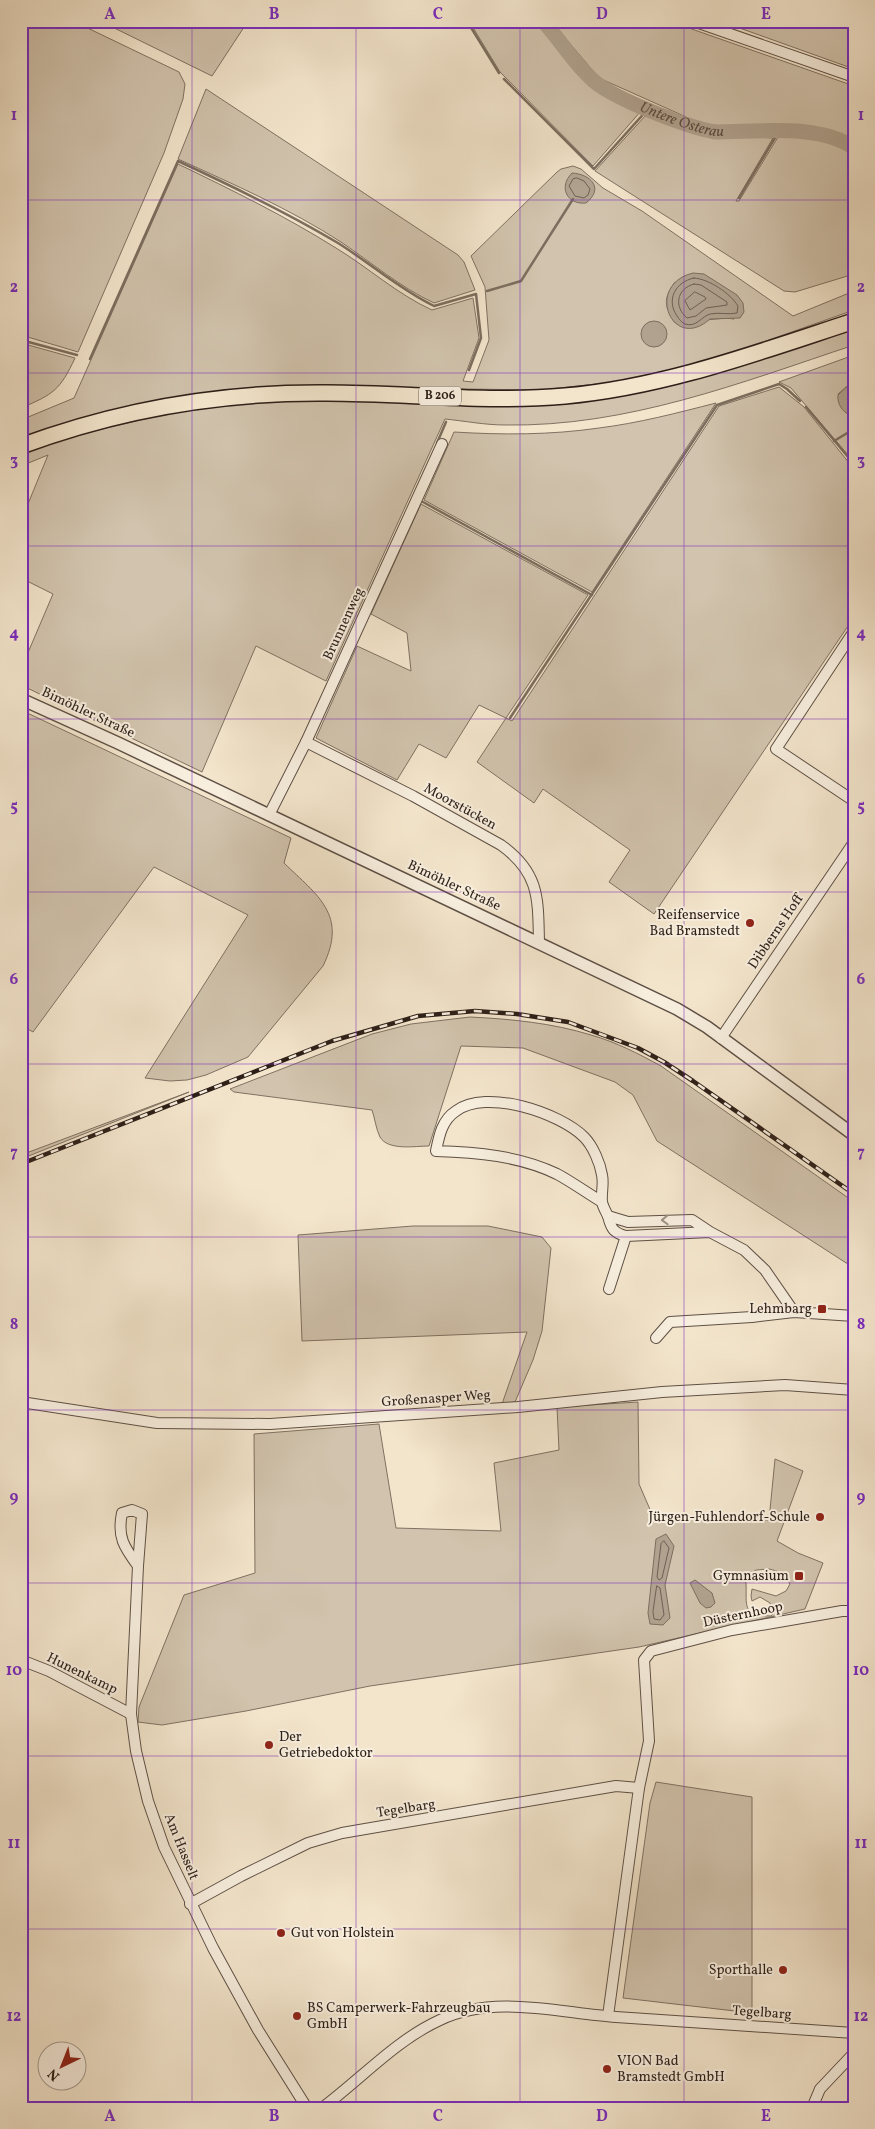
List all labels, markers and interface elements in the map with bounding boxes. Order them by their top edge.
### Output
text: A [104,4,116,26]
text: B [269,4,280,26]
text: C [433,4,443,26]
text: D [596,4,608,26]
text: E [761,4,771,26]
water label: Untere Osterau [636,97,724,143]
text: 1 [11,105,17,127]
text: 1 [858,105,864,127]
text: 2 [10,277,18,299]
text: 2 [857,277,865,299]
road number: B 206 [419,386,461,406]
text: 3 [10,450,18,472]
text: 3 [857,450,865,472]
street label: Brunnenweg [319,585,369,663]
text: 4 [9,623,19,645]
text: 4 [856,623,866,645]
street label: Bimöhler Straße [38,683,138,743]
street label: Moorstücken [420,779,500,835]
text: 5 [10,796,18,818]
text: 5 [857,796,865,818]
street label: Bimöhler Straße [404,856,504,916]
street label: Dibberns Hoff [744,889,809,973]
place label: Reifenservice Bad Bramstedt [649,906,740,941]
marker: Reifenservice Bad Bramstedt [744,917,756,929]
text: 6 [10,969,19,991]
text: 6 [857,969,866,991]
text: 7 [10,1142,18,1164]
text: 7 [857,1142,865,1164]
one-way arrow [661,1215,669,1226]
place label: Lehmbarg [749,1300,812,1319]
marker: Lehmbarg [816,1303,828,1315]
text: 8 [10,1314,18,1336]
text: 8 [857,1314,865,1336]
street label: Großenasper Weg [381,1386,491,1412]
text: 9 [10,1487,19,1509]
text: 9 [857,1487,866,1509]
place label: Jürgen-Fuhlendorf-Schule [649,1508,810,1527]
marker: Jürgen-Fuhlendorf-Schule [814,1511,826,1523]
place label: Gymnasium [713,1567,789,1586]
marker: Gymnasium [793,1570,805,1582]
street label: Düsternhoop [701,1597,785,1633]
street label: Hunenkamp [43,1649,121,1699]
text: 10 [6,1660,22,1682]
text: 10 [853,1660,869,1682]
place label: Der Getriebedoktor [279,1728,373,1763]
marker: Der Getriebedoktor [263,1739,275,1751]
street label: Tegelbarg [375,1795,437,1823]
street label: Am Hasselt [159,1811,203,1883]
text: 11 [8,1833,20,1855]
text: 11 [855,1833,867,1855]
place label: Gut von Holstein [291,1924,394,1943]
marker: Gut von Holstein [275,1927,287,1939]
place label: Sporthalle [709,1961,773,1980]
marker: Sporthalle [777,1964,789,1976]
place label: BS Camperwerk-Fahrzeugbau GmbH [307,1999,491,2034]
street label: Tegelbarg [732,2001,792,2025]
text: 12 [7,2006,21,2028]
text: 12 [854,2006,868,2028]
marker: BS Camperwerk-Fahrzeugbau GmbH [291,2010,303,2022]
north arrow [38,2042,88,2092]
place label: VION Bad Bramstedt GmbH [617,2052,725,2087]
marker: VION Bad Bramstedt GmbH [601,2063,613,2075]
text: N [44,2064,64,2085]
text: A [104,2106,116,2128]
text: B [269,2106,280,2128]
text: C [433,2106,443,2128]
text: D [596,2106,608,2128]
text: E [761,2106,771,2128]

